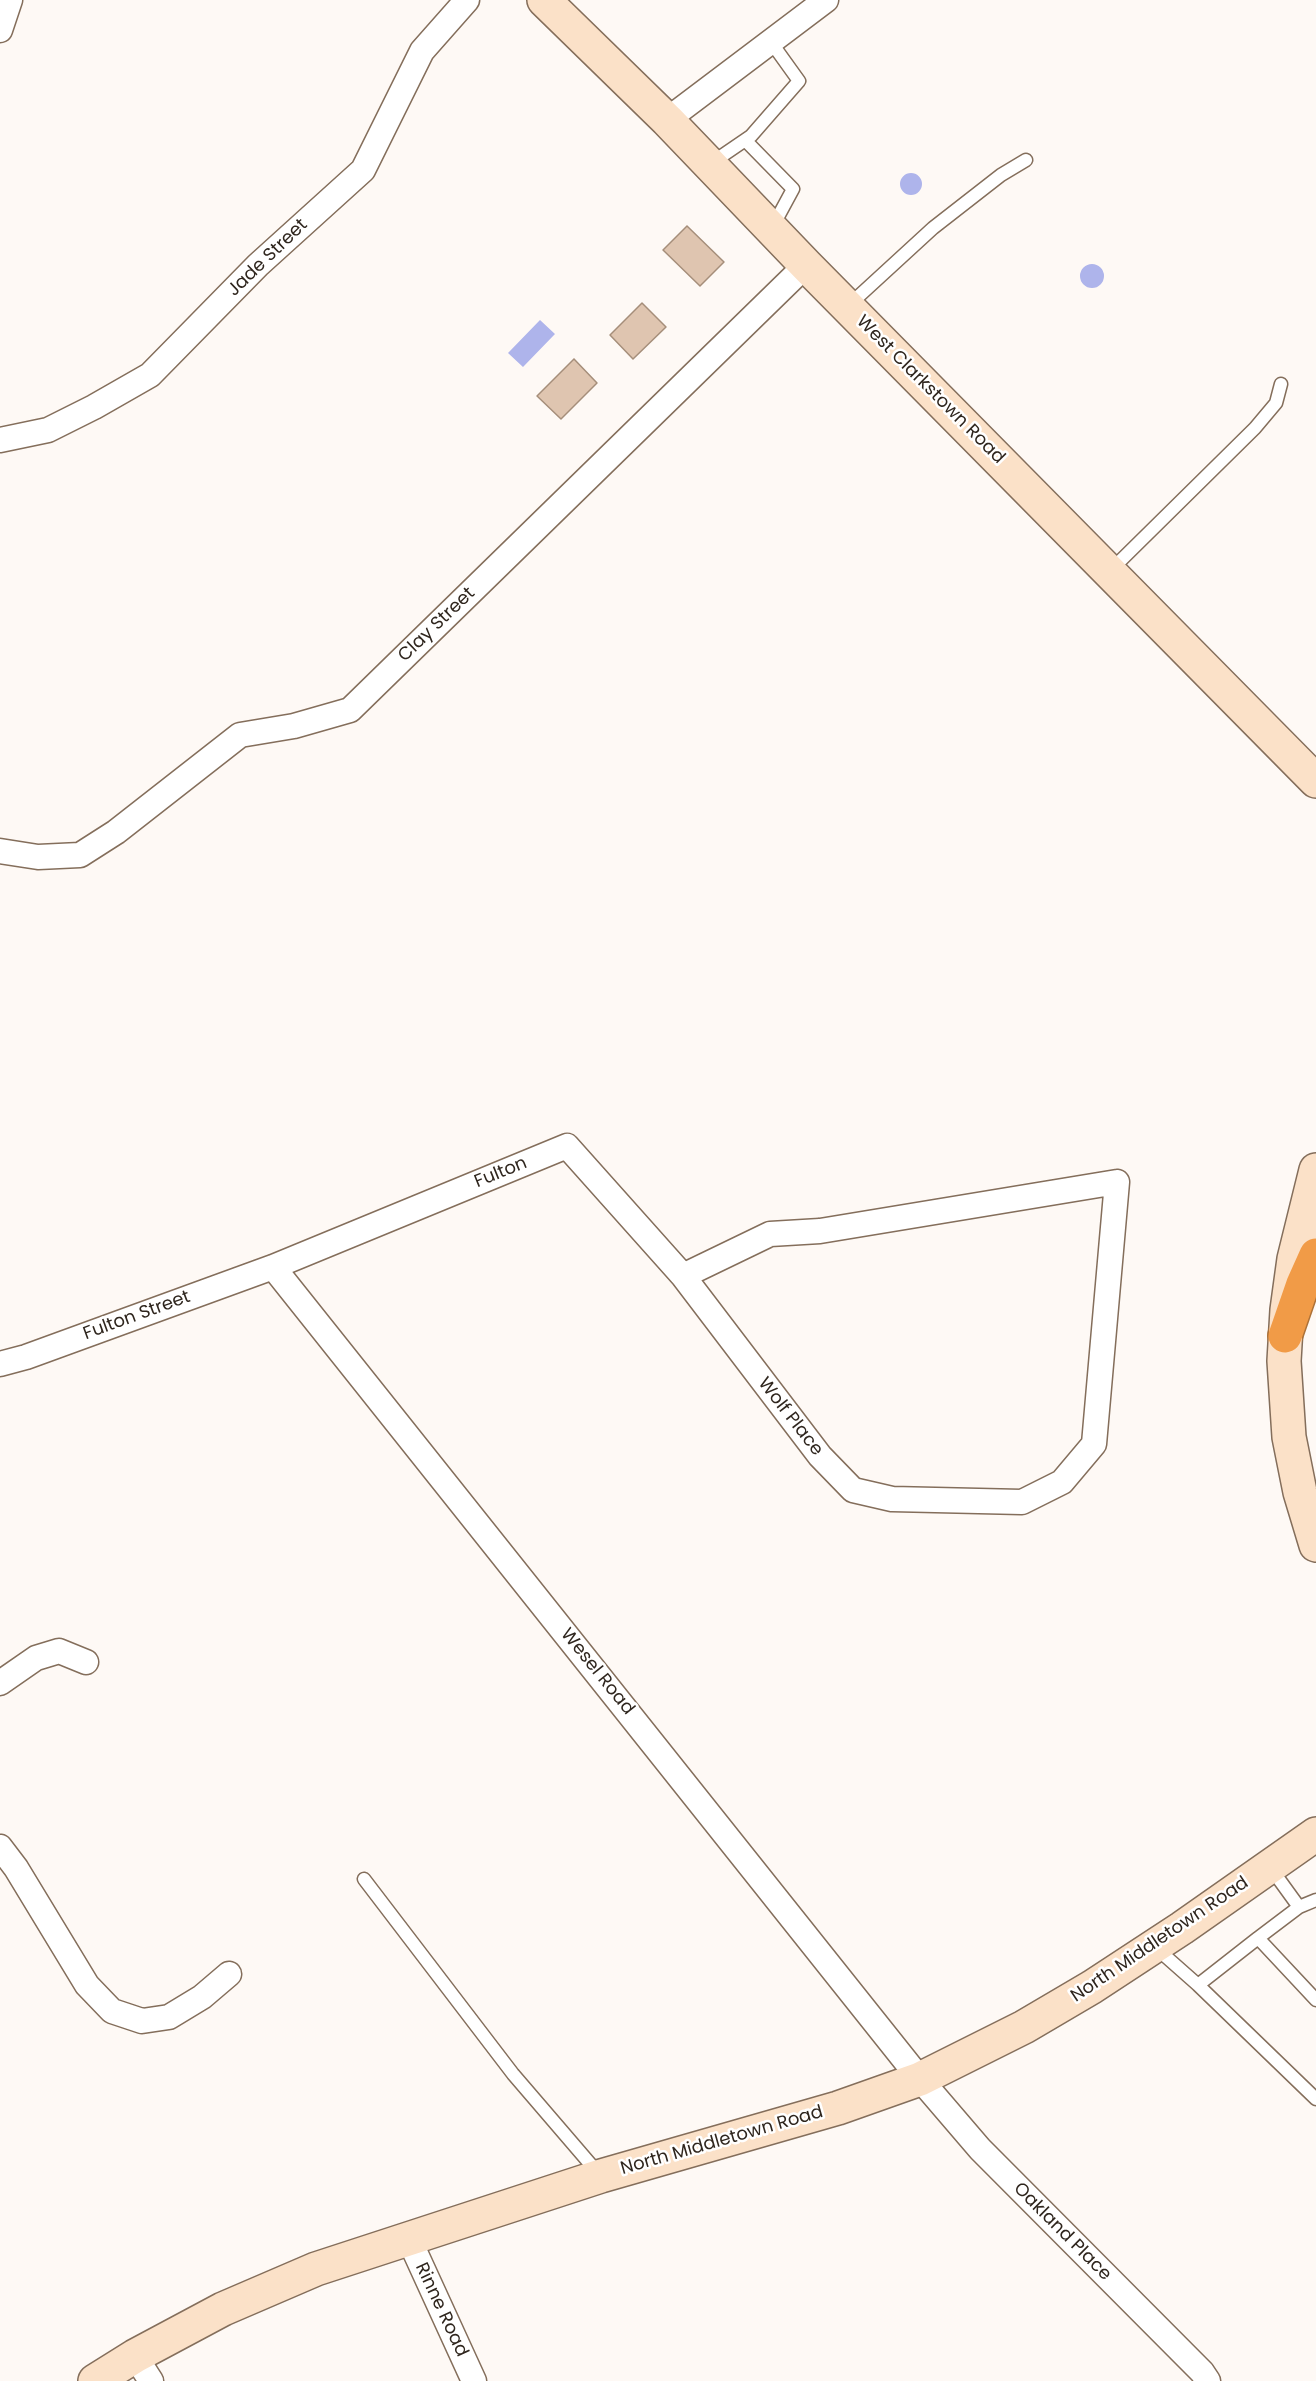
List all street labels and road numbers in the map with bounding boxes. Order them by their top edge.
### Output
street label: Jade Street [224,215,312,301]
street label: West Clarkstown Road [851,311,1009,469]
street label: Clay Street [394,583,480,667]
street label: Fulton [472,1153,530,1193]
street label: Fulton Street [81,1287,193,1345]
street label: Wolf Place [753,1374,827,1460]
street label: Wesel Road [555,1624,639,1720]
street label: North Middletown Road [1067,1872,1253,2008]
street label: North Middletown Road [618,2102,826,2180]
street label: Oakland Place [1008,2178,1116,2286]
street label: Rinne Road [410,2260,472,2360]

